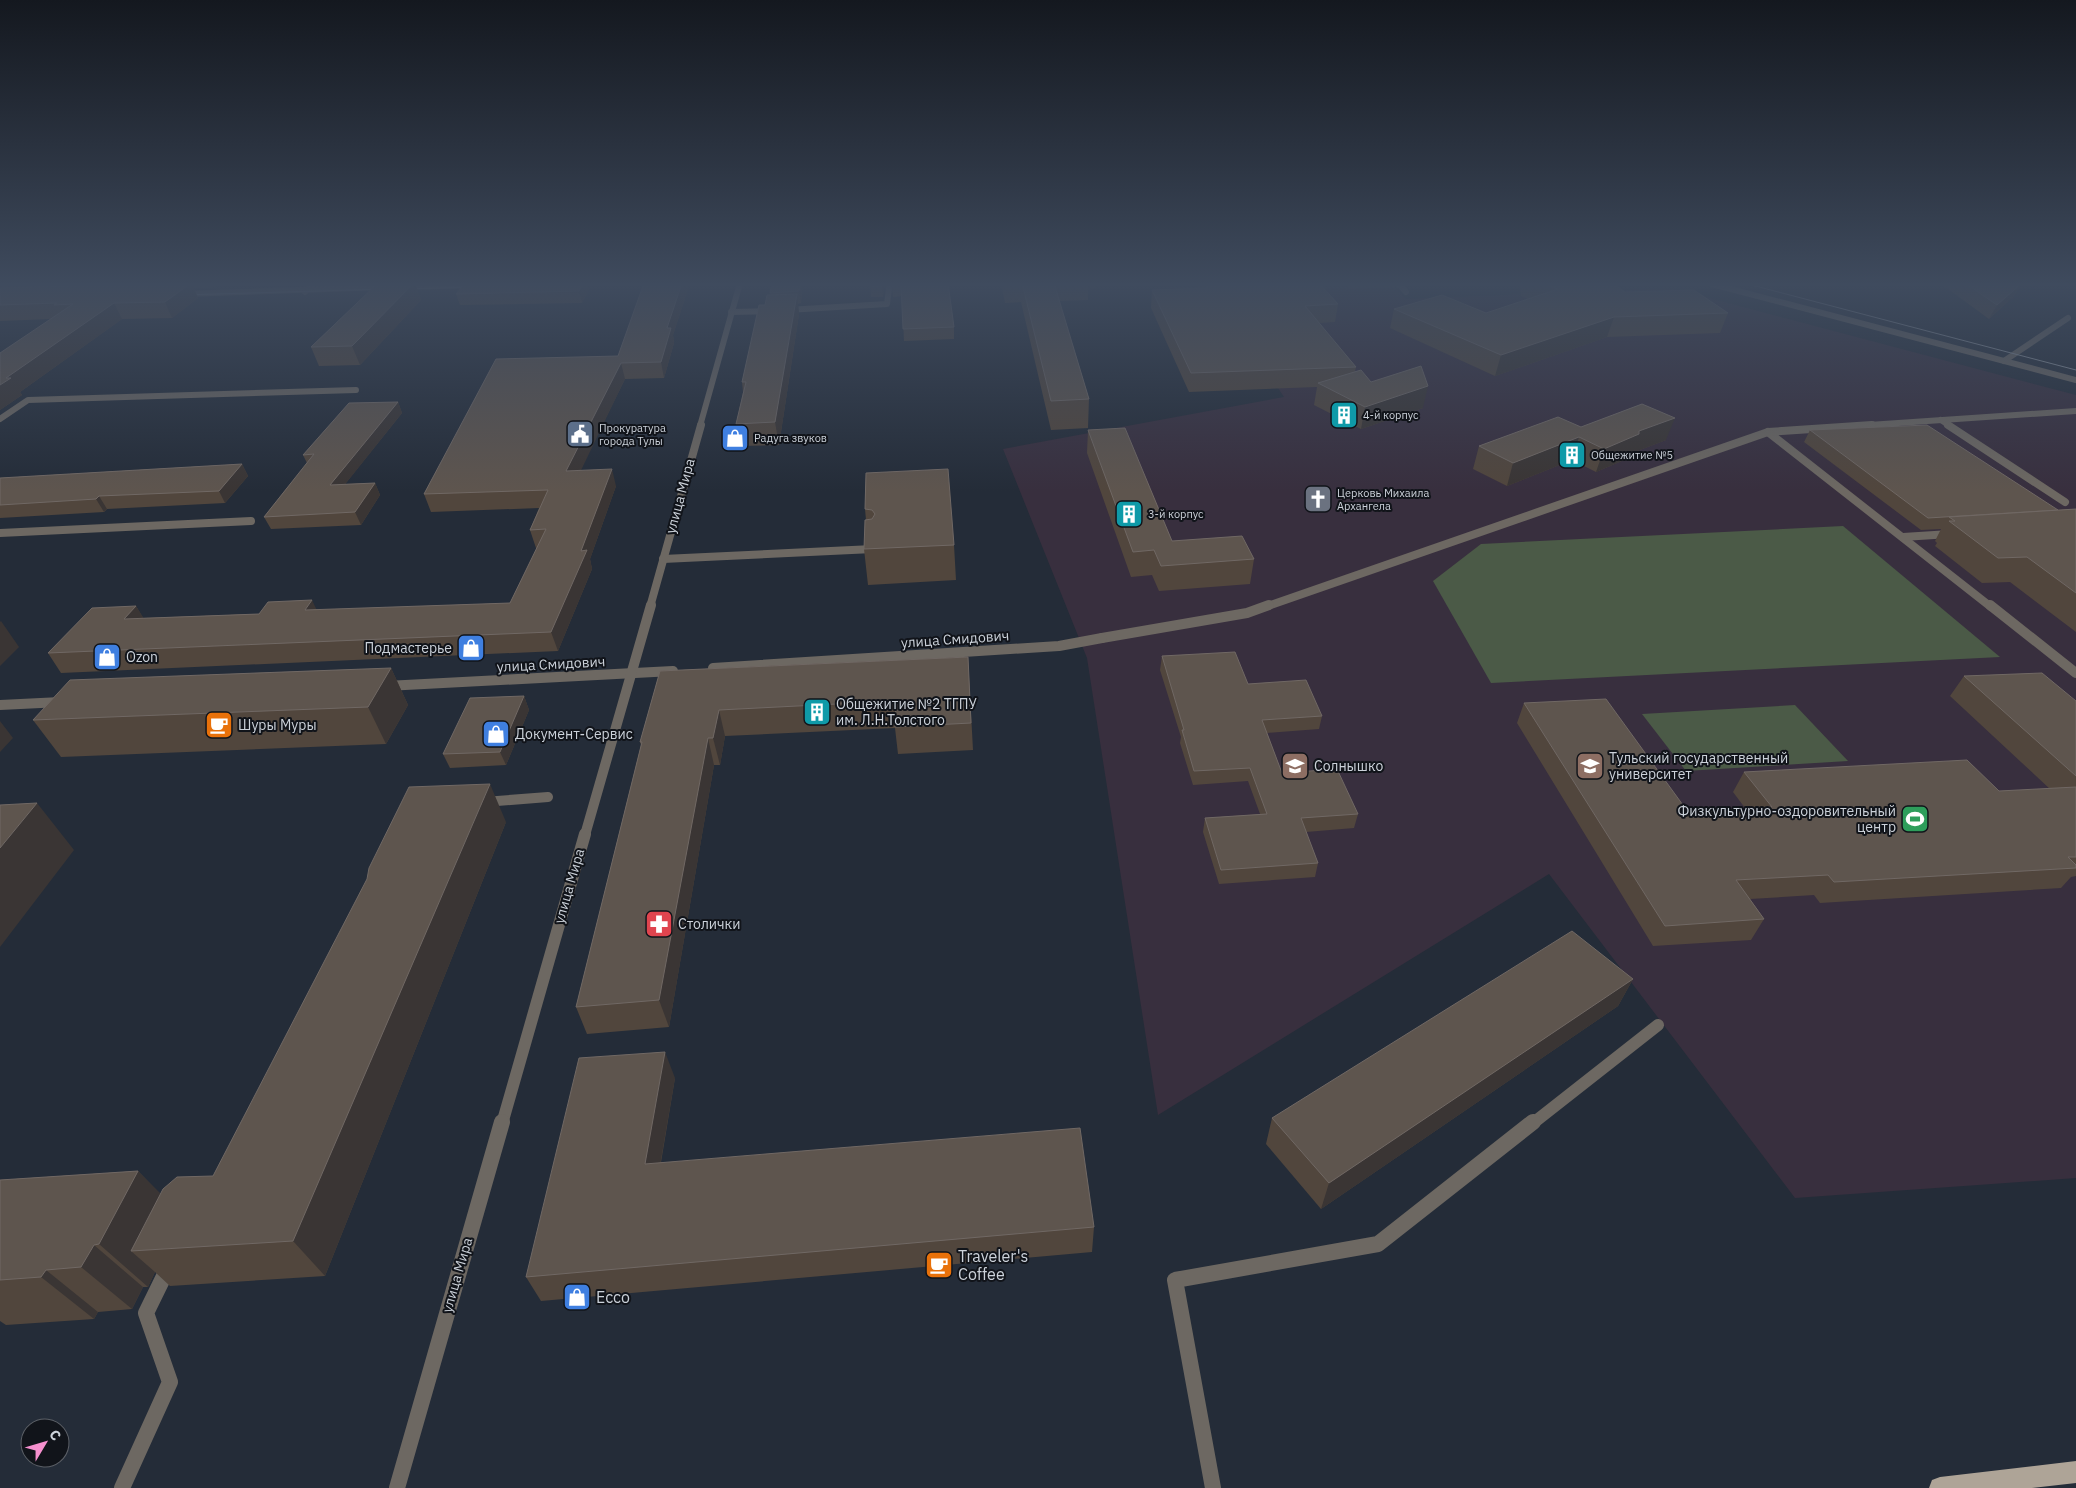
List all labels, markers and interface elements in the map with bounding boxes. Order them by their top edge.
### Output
building icon: 4-й корпус [1329,400,1359,430]
place label: 4-й корпус [1363,408,1419,422]
public building icon: Прокуратура города Тулы [565,419,595,449]
place label: Прокуратура города Тулы [599,421,666,448]
shop icon: Радуга звуков [720,423,750,453]
place label: Радуга звуков [754,431,827,445]
building icon: Общежитие №5 [1557,440,1587,470]
place label: Общежитие №5 [1591,448,1673,462]
street label: улица Мира [661,456,699,536]
church icon: Церковь Михаила Архангела [1303,484,1333,514]
place label: Церковь Михаила Архангела [1337,486,1429,513]
building icon: 3-й корпус [1114,499,1144,529]
place label: 3-й корпус [1148,507,1204,521]
street label: улица Смидович [900,626,1010,652]
shop icon: Подмастерье [456,633,486,663]
place label: Подмастерье [365,639,452,657]
shop icon: Ozon [92,642,122,672]
place label: Ozon [126,648,158,666]
street label: улица Смидович [496,652,606,676]
place label: Общежитие №2 ТГПУ им. Л.Н.Толстого [836,695,977,729]
building icon: Общежитие №2 ТГПУ им. Л.Н.Толстого [802,697,832,727]
cafe icon: Шуры Муры [204,710,234,740]
place label: Шуры Муры [238,716,317,734]
shop icon: Документ-Сервис [481,719,511,749]
place label: Документ-Сервис [515,725,633,743]
place label: Тульский государственный университет [1609,749,1788,783]
school or university icon: Солнышко [1280,751,1310,781]
school or university icon: Тульский государственный университет [1575,751,1605,781]
place label: Солнышко [1314,757,1383,775]
place label: Физкультурно-оздоровительный центр [1677,802,1896,836]
sports icon: Физкультурно-оздоровительный центр [1900,804,1930,834]
street label: улица Мира [550,846,588,926]
pharmacy icon: Столички [644,909,674,939]
place label: Столички [678,915,741,933]
street label: улица Мира [438,1235,476,1315]
place label: Traveler's Coffee [958,1246,1028,1284]
cafe icon: Traveler's Coffee [924,1250,954,1280]
shop icon: Ecco [562,1282,592,1312]
place label: Ecco [596,1287,630,1307]
north arrow [20,1418,70,1468]
text: С [45,1426,65,1444]

